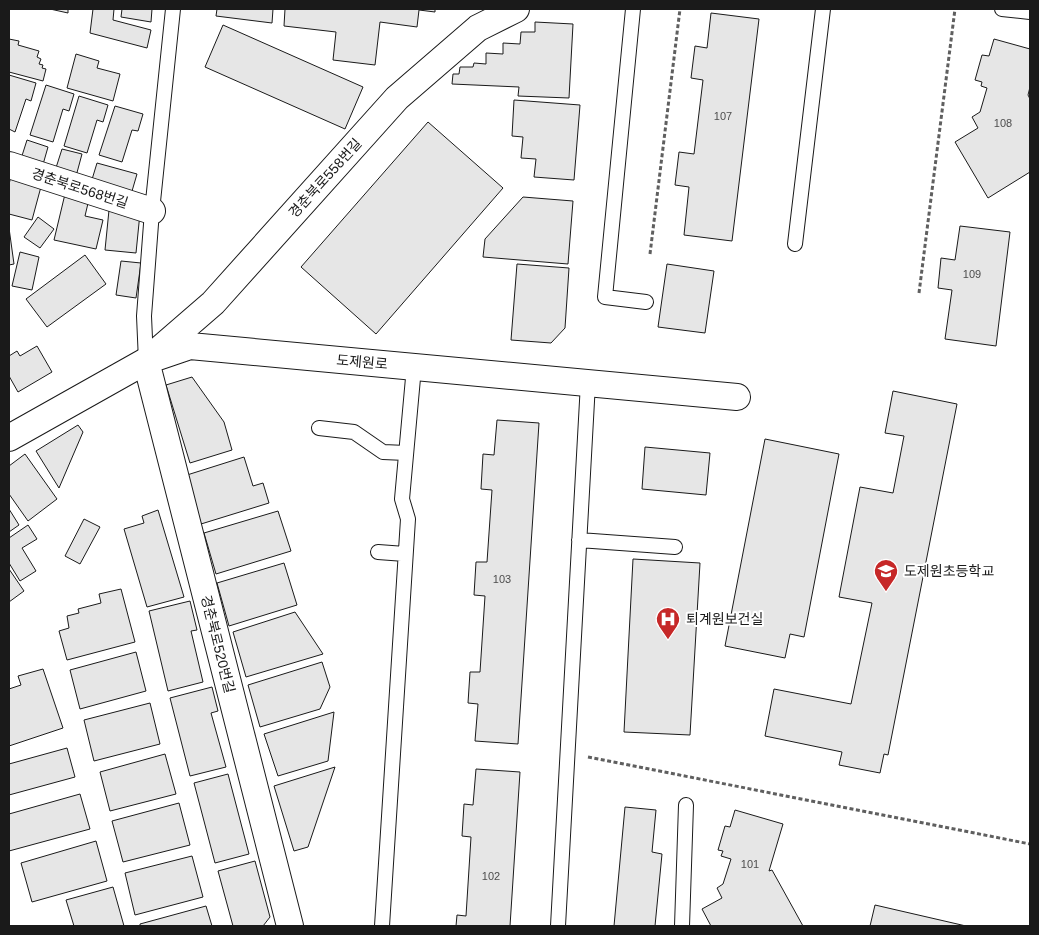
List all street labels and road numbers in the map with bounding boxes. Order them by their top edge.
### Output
street label: 경춘북로558번길 [285,135,365,221]
street label: 경춘북로568번길 [30,165,130,211]
street label: 도제원로 [336,352,388,372]
street label: 경춘북로520번길 [198,593,238,695]

